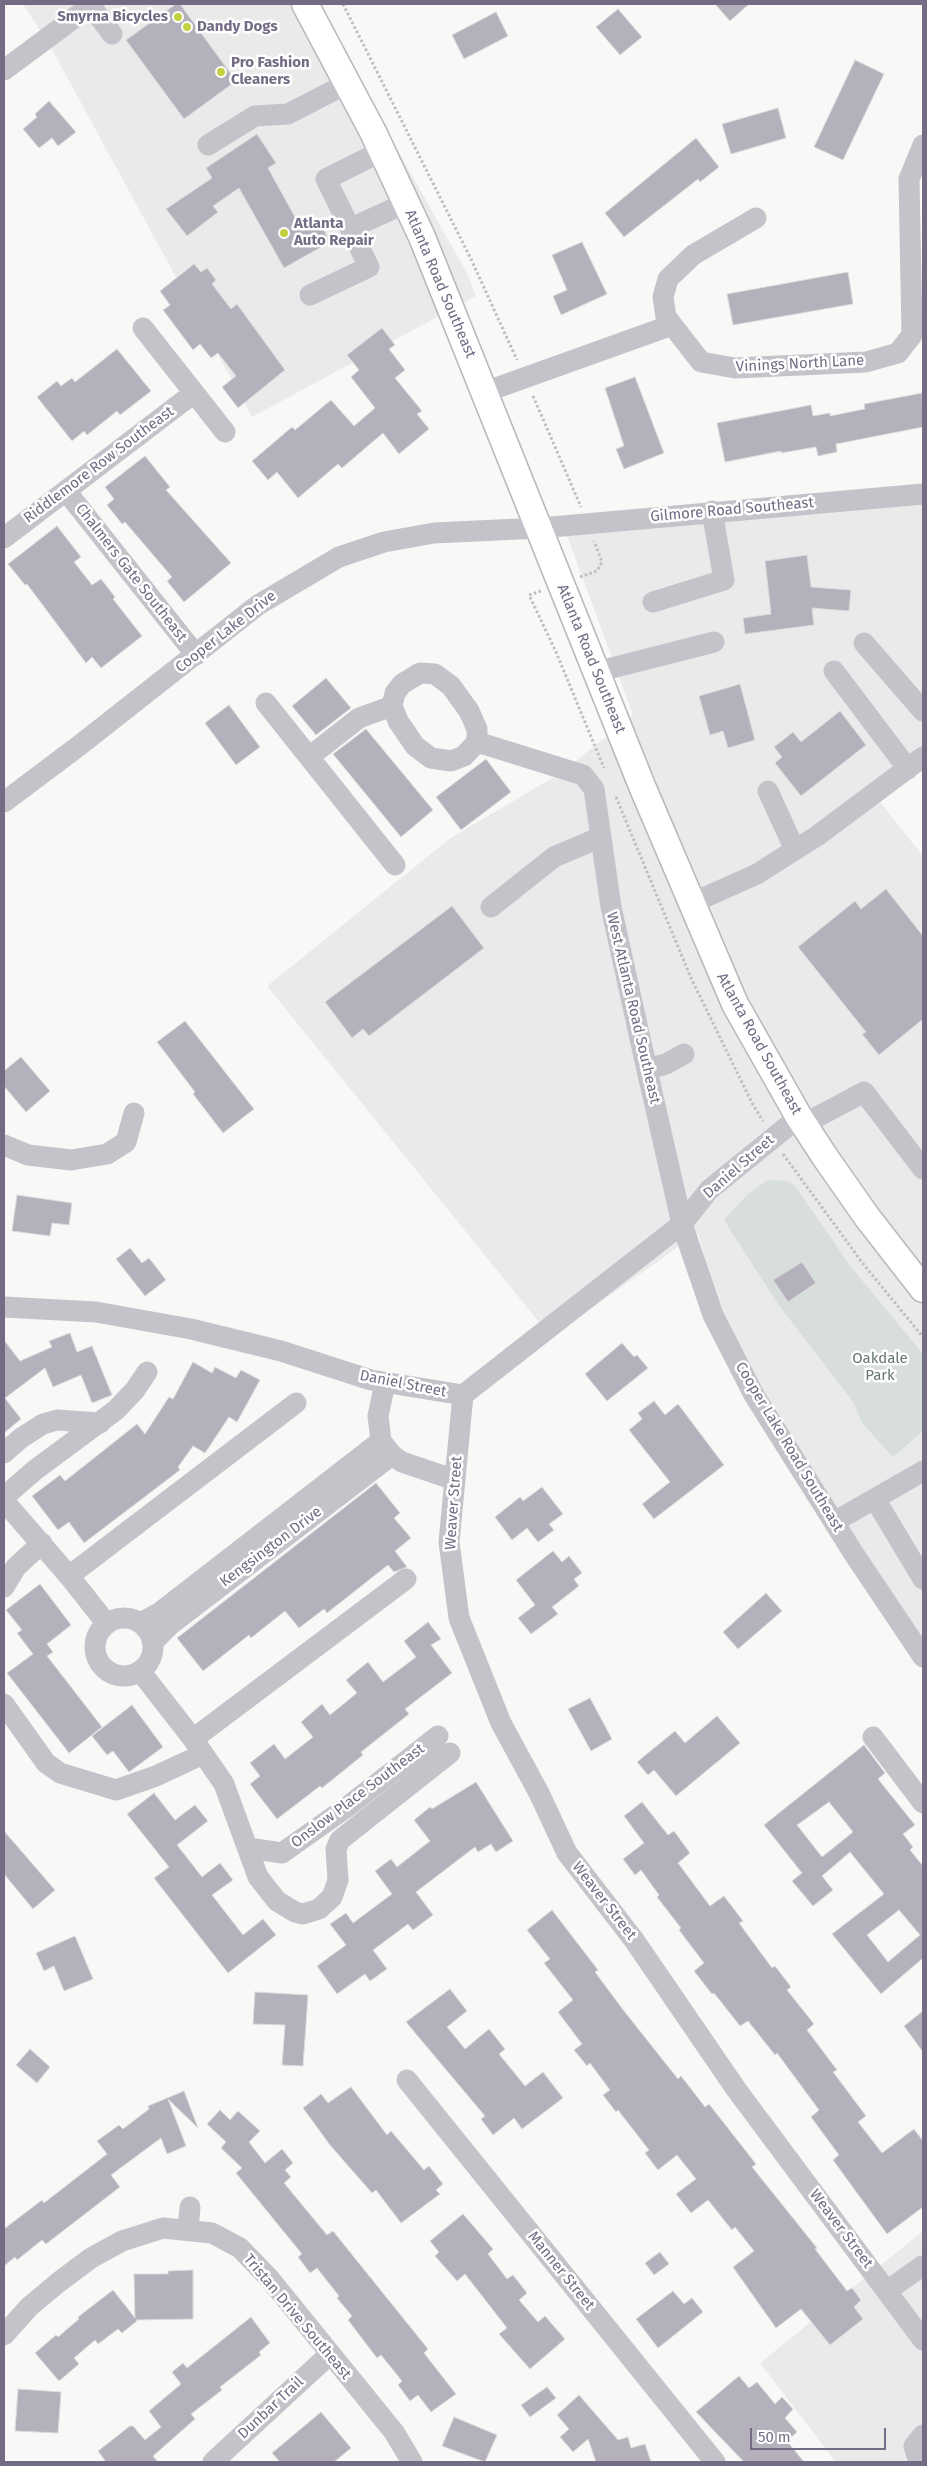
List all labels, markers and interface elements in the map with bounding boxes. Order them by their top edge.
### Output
place label: Smyrna Bicycles [57,8,168,26]
marker: Smyrna Bicycles [172,11,184,23]
place label: Dandy Dogs [197,18,278,36]
marker: Dandy Dogs [181,21,193,33]
place label: Pro Fashion Cleaners [231,54,310,89]
marker: Pro Fashion Cleaners [215,66,227,78]
street label: Atlanta Road Southeast [401,207,479,361]
place label: Atlanta Auto Repair [294,215,374,250]
marker: Atlanta Auto Repair [278,227,290,239]
street label: Vinings North Lane [735,352,865,376]
street label: Riddlemore Row Southeast [20,403,178,527]
street label: Gilmore Road Southeast [649,494,815,526]
street label: Chalmers Gate Southeast [71,500,191,646]
street label: Atlanta Road Southeast [553,582,629,736]
street label: Cooper Lake Drive [172,587,280,677]
street label: West Atlanta Road Southeast [602,910,664,1106]
street label: Atlanta Road Southeast [712,970,806,1118]
street label: Daniel Street [700,1131,778,1203]
park label: Oakdale Park [852,1350,908,1385]
street label: Cooper Lake Road Southeast [731,1359,847,1535]
street label: Daniel Street [358,1367,448,1401]
street label: Weaver Street [442,1455,466,1551]
street label: Kengsington Drive [216,1503,326,1591]
street label: Onslow Place Southeast [288,1740,428,1852]
street label: Weaver Street [568,1858,640,1944]
street label: Weaver Street [805,2186,877,2272]
street label: Manner Street [524,2228,598,2314]
street label: Tristan Drive Southeast [239,2251,355,2383]
street label: Dunbar Trail [234,2373,308,2443]
scale bar [752,2418,888,2450]
text: 50 m [758,2428,791,2446]

